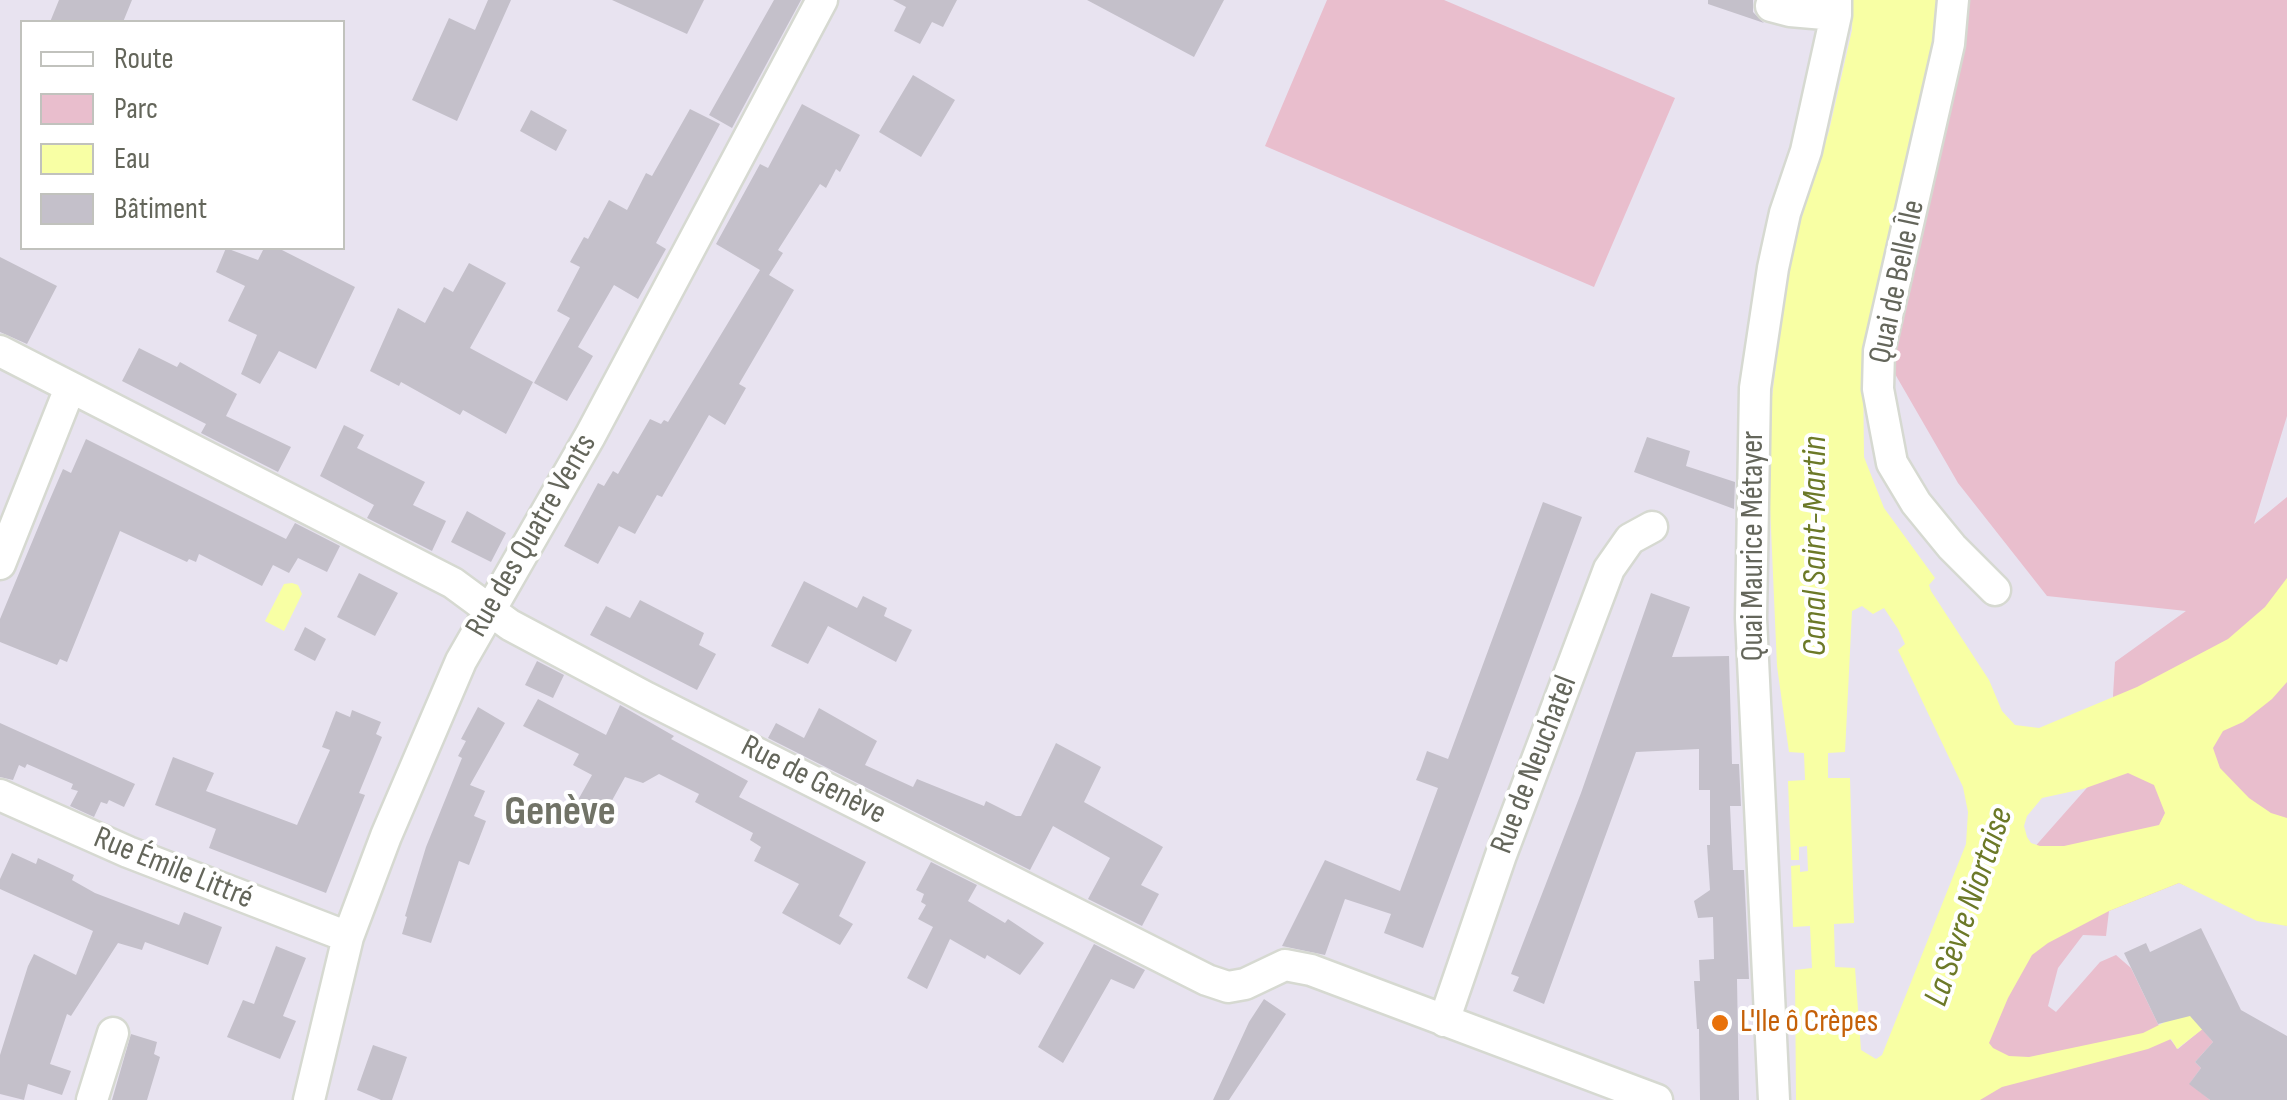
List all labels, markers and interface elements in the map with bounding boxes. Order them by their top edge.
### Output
legend [20,20,345,250]
text: Route [114,41,173,77]
text: Parc [114,91,158,127]
text: Eau [114,141,150,177]
text: Bâtiment [114,191,207,227]
street label: Quai de Belle Île [1862,197,1934,367]
street label: Rue des Quatre Vents [458,428,606,644]
street label: Quai Maurice Métayer [1735,431,1773,661]
water label: Canal Saint-Martin [1795,436,1837,656]
street label: Rue de Neuchatel [1484,671,1586,859]
street label: Rue de Genève [734,728,892,834]
district label: Genève [504,788,616,838]
water label: La Sèvre Niortaise [1916,802,2024,1012]
street label: Rue Émile Littré [88,820,258,918]
place label: L'Ile ô Crèpes [1740,1004,1878,1042]
marker: L'Ile ô Crèpes [1709,1012,1731,1034]

